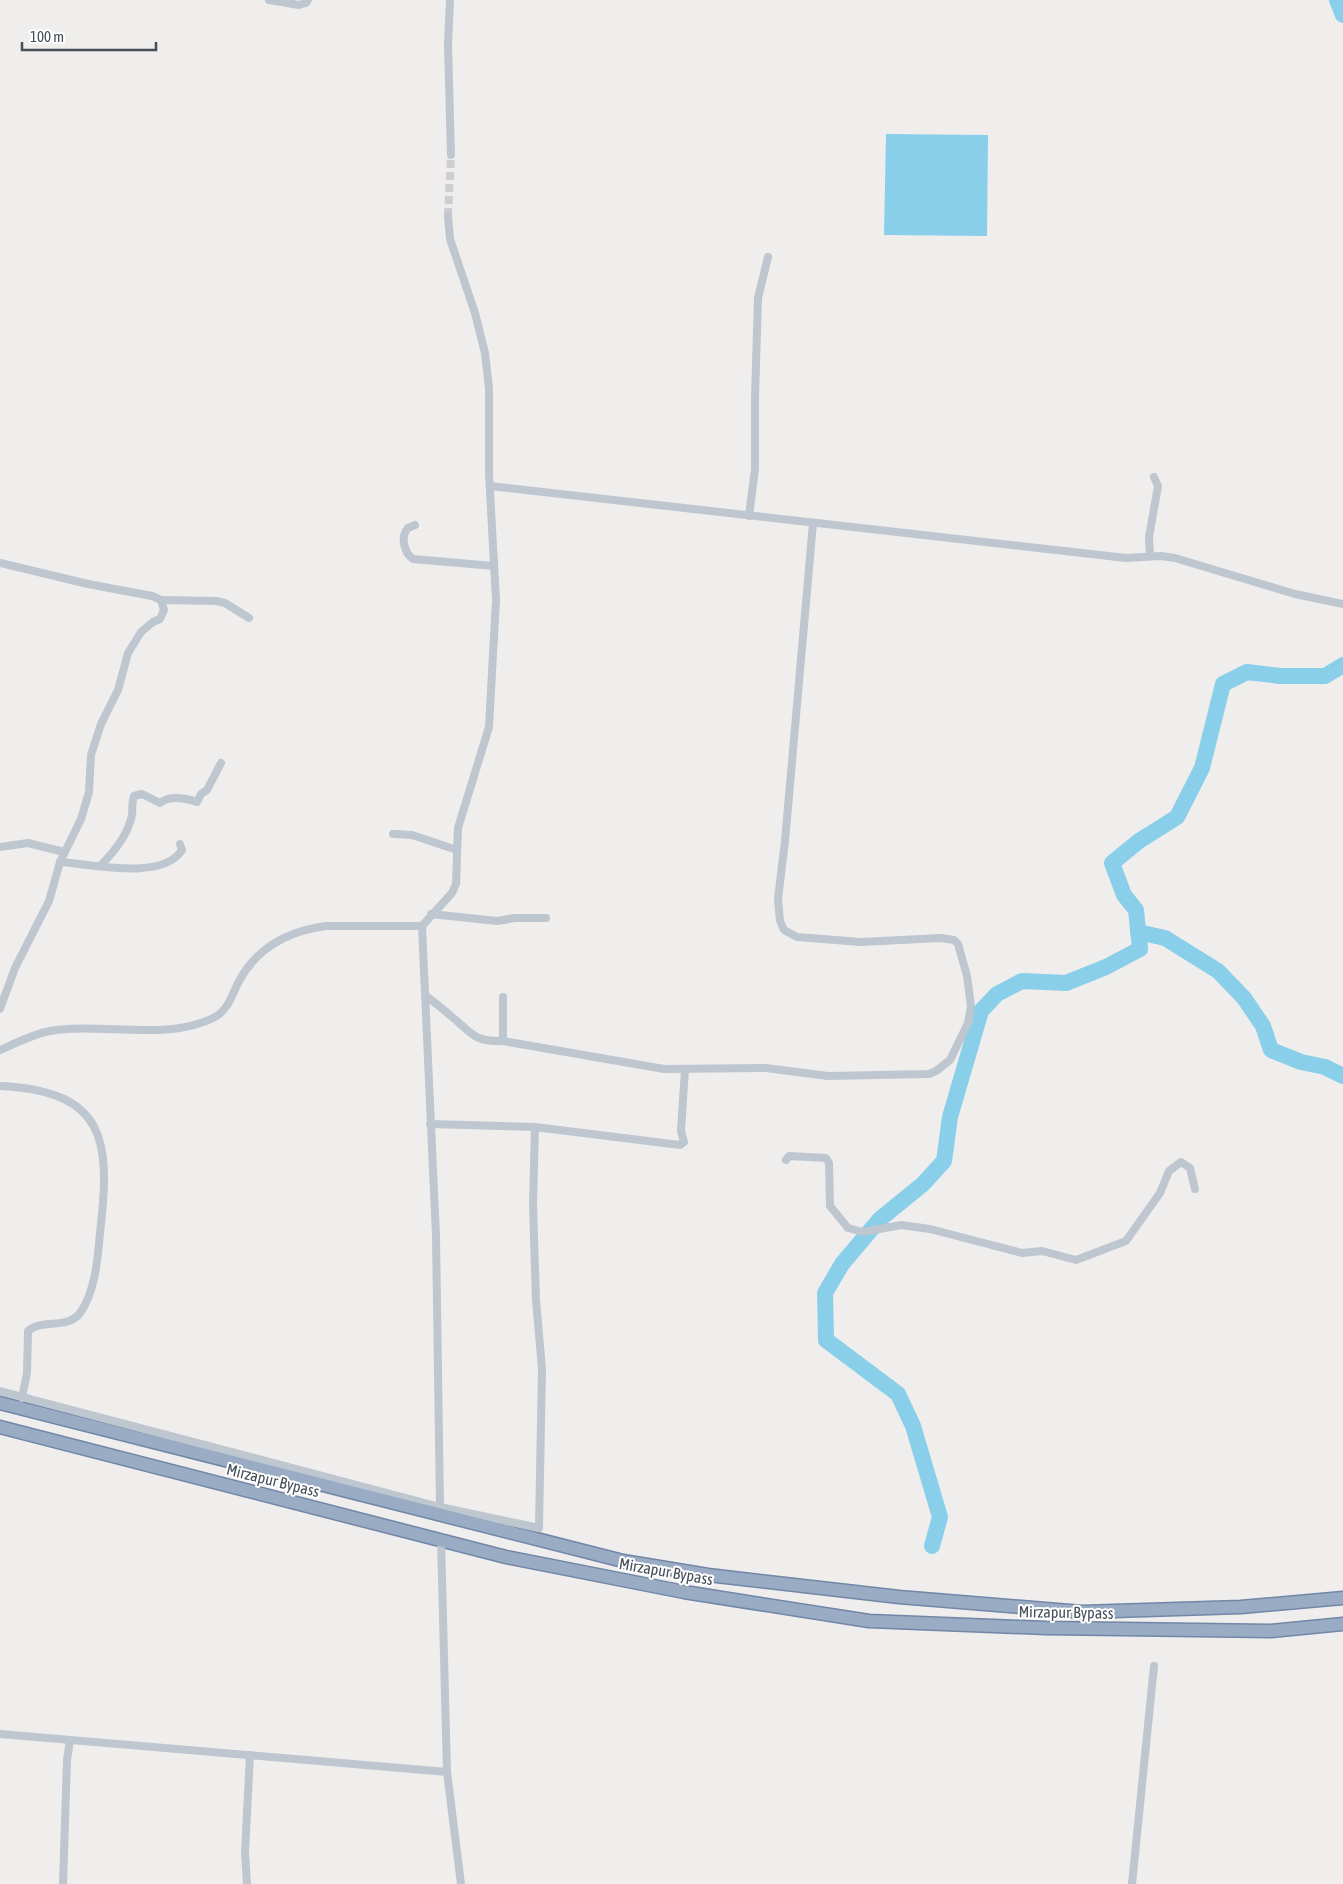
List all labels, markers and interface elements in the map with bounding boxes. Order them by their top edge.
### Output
scale bar [22,20,156,52]
text: 100 m [30,28,64,45]
street label: Mirzapur Bypass [224,1460,322,1501]
street label: Mirzapur Bypass [617,1554,715,1589]
street label: Mirzapur Bypass [1018,1602,1114,1623]

